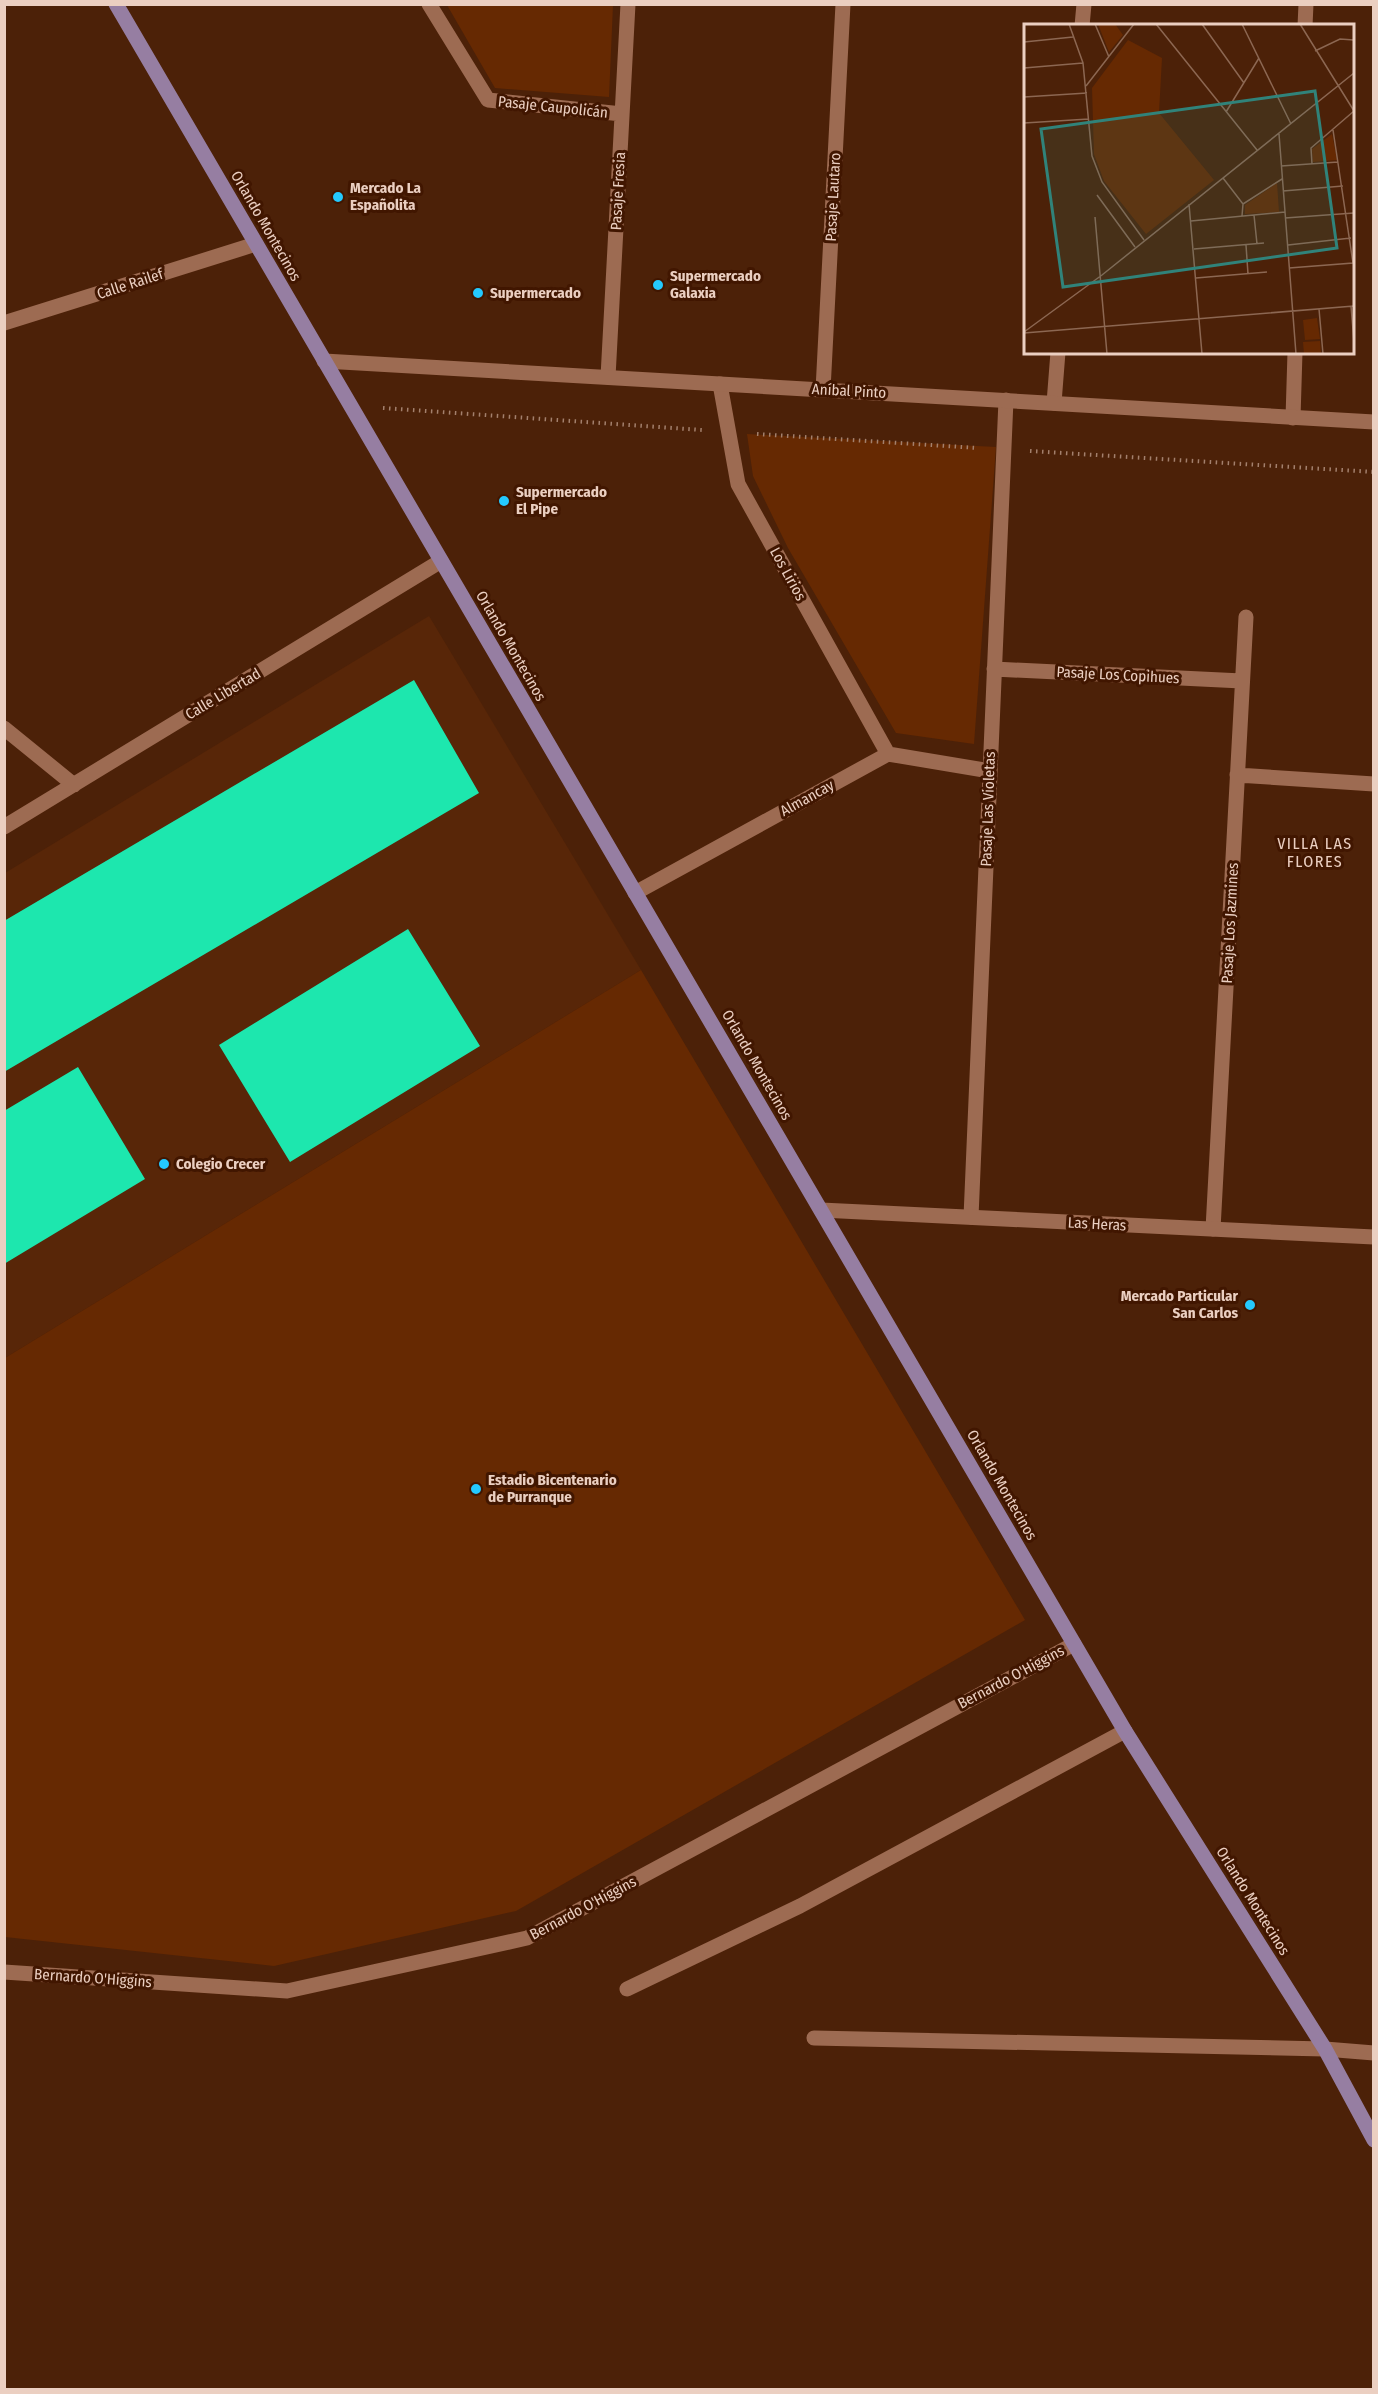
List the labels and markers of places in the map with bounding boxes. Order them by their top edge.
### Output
place label: Mercado La Españolita [350,179,422,214]
marker: Mercado La Españolita [331,190,345,204]
place label: Supermercado Galaxia [670,267,761,302]
marker: Supermercado Galaxia [651,278,665,292]
place label: Supermercado [490,284,581,302]
marker: Supermercado [471,286,485,300]
place label: Supermercado El Pipe [516,483,607,518]
marker: Supermercado El Pipe [497,494,511,508]
place label: Colegio Crecer [176,1155,266,1173]
marker: Colegio Crecer [157,1157,171,1171]
place label: Mercado Particular San Carlos [1121,1287,1238,1322]
marker: Mercado Particular San Carlos [1243,1298,1257,1312]
place label: Estadio Bicentenario de Purranque [488,1471,617,1506]
marker: Estadio Bicentenario de Purranque [469,1482,483,1496]

